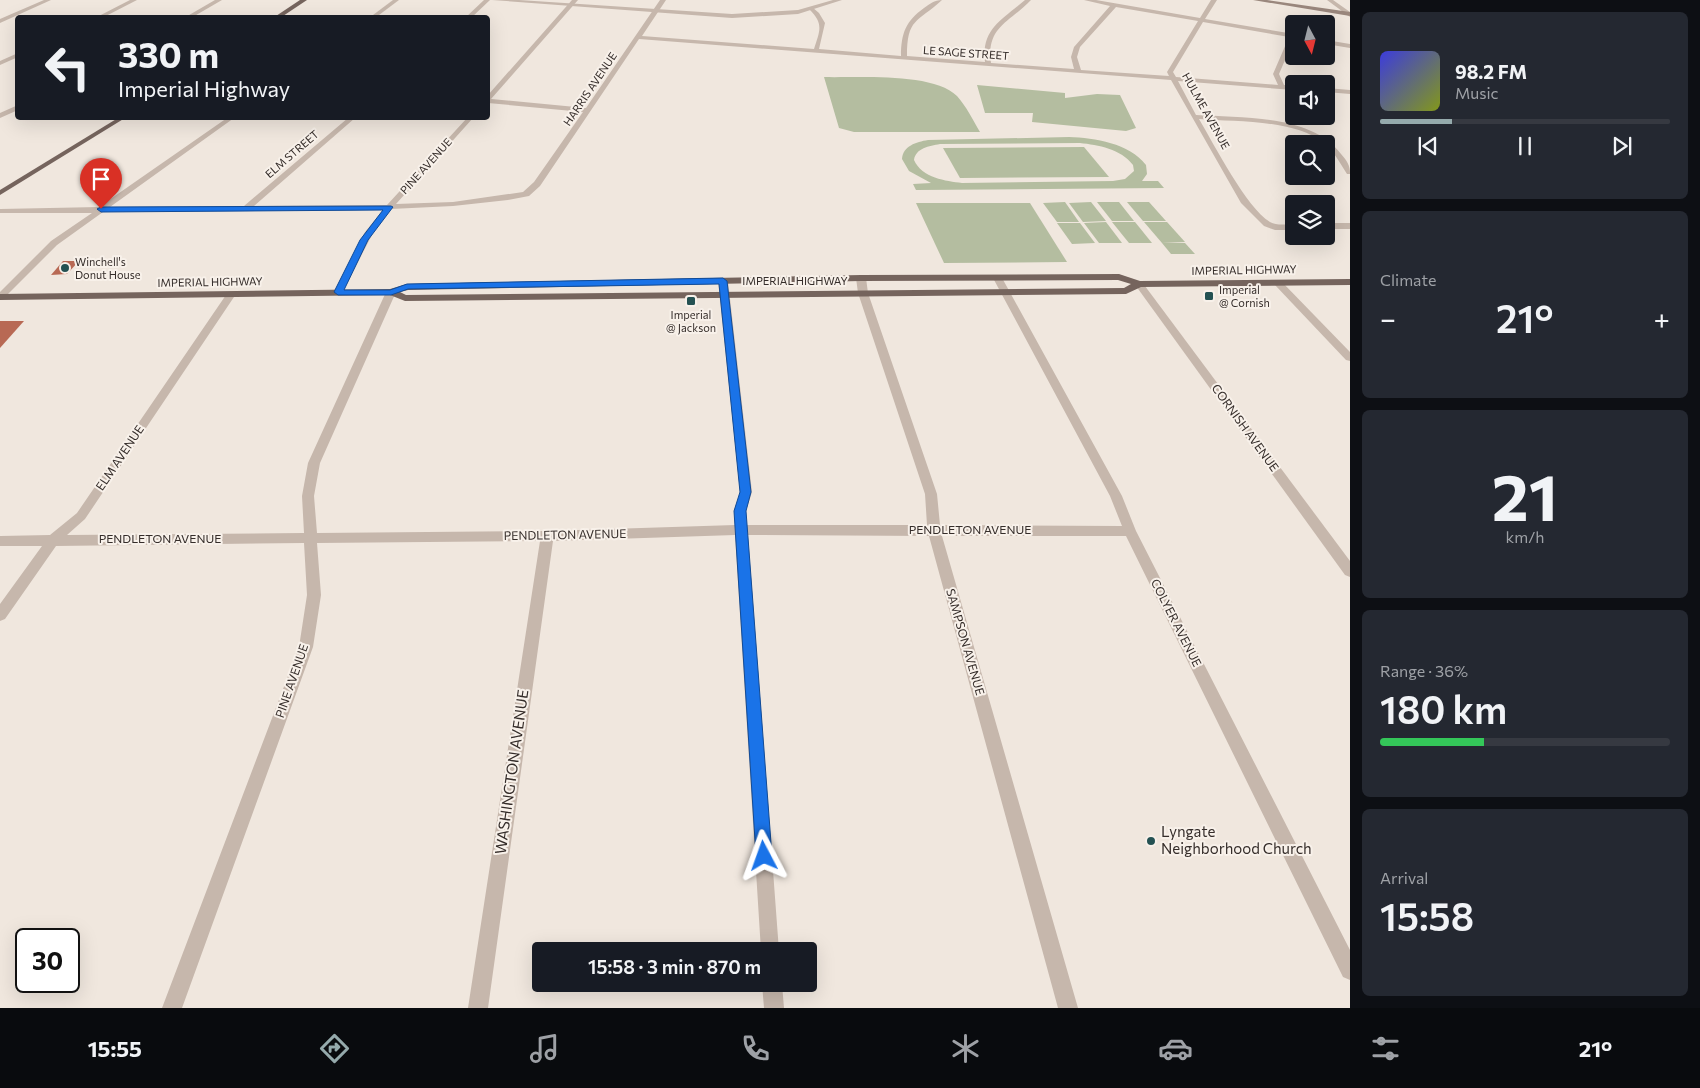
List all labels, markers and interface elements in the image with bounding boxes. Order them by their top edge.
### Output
north arrow [1285,15,1335,65]
map controls [1285,15,1335,245]
text: 330 m [118,32,219,75]
icon: left [35,35,100,100]
street label: LE SAGE STREET [923,43,1009,62]
street label: HARRIS AVENUE [560,49,619,128]
text: 98.2 FM [1455,60,1527,83]
street label: HULME AVENUE [1180,70,1233,151]
text: Imperial Highway [118,75,290,102]
button: sound [1285,75,1335,125]
text: Music [1455,83,1499,102]
street label: ELM STREET [262,127,321,180]
icon: previous [1414,132,1442,160]
icon: pause [1511,132,1539,160]
icon: next [1608,132,1636,160]
street label: PINE AVENUE [397,135,454,196]
button: search [1285,135,1335,185]
pin [80,158,122,209]
icon: arrive [87,165,115,193]
button: layers [1285,195,1335,245]
place label: Winchell's Donut House [75,255,141,281]
marker: Winchell's Donut House [59,262,71,274]
street label: IMPERIAL HIGHWAY [1191,262,1297,277]
text: Climate [1380,270,1436,289]
street label: IMPERIAL HIGHWAY [157,274,263,289]
street label: IMPERIAL HIGHWAY [742,274,848,287]
place label: Imperial @ Cornish [1219,283,1270,309]
marker: Imperial @ Cornish [1203,290,1215,302]
text: 21° [1496,294,1553,341]
marker: Imperial @ Jackson [685,295,697,307]
text: − [1380,301,1396,335]
text: + [1654,301,1670,335]
place label: Imperial @ Jackson [666,308,716,335]
street label: CORNISH AVENUE [1209,381,1282,474]
street label: ELM AVENUE [92,422,146,493]
text: 21 [1492,455,1558,534]
street label: PENDLETON AVENUE [909,522,1031,536]
street label: PENDLETON AVENUE [504,526,626,542]
text: km/h [1506,527,1544,546]
street label: PENDLETON AVENUE [99,531,221,545]
street label: COLYER AVENUE [1149,576,1205,669]
street label: SAMPSON AVENUE [944,587,988,697]
street label: PINE AVENUE [272,642,310,719]
text: Range · 36% [1380,661,1468,680]
text: 180 km [1380,685,1507,732]
street label: WASHINGTON AVENUE [491,688,531,855]
place label: Lyngate Neighborhood Church [1161,822,1312,857]
position arrow [737,829,789,881]
marker: Lyngate Neighborhood Church [1145,835,1157,847]
text: Arrival [1380,868,1428,887]
text: 15:58 [1380,892,1474,939]
speed limit sign: 30 [15,928,80,993]
text: 15:58 · 3 min · 870 m [588,955,761,978]
icon: directions [317,1031,352,1066]
icon: music [527,1031,562,1066]
icon: phone [738,1031,773,1066]
icon: climate [948,1031,983,1066]
icon: car [1158,1031,1193,1066]
icon: filters [1368,1031,1403,1066]
text: 15:55 [88,1035,142,1062]
text: 21° [1579,1035,1612,1062]

